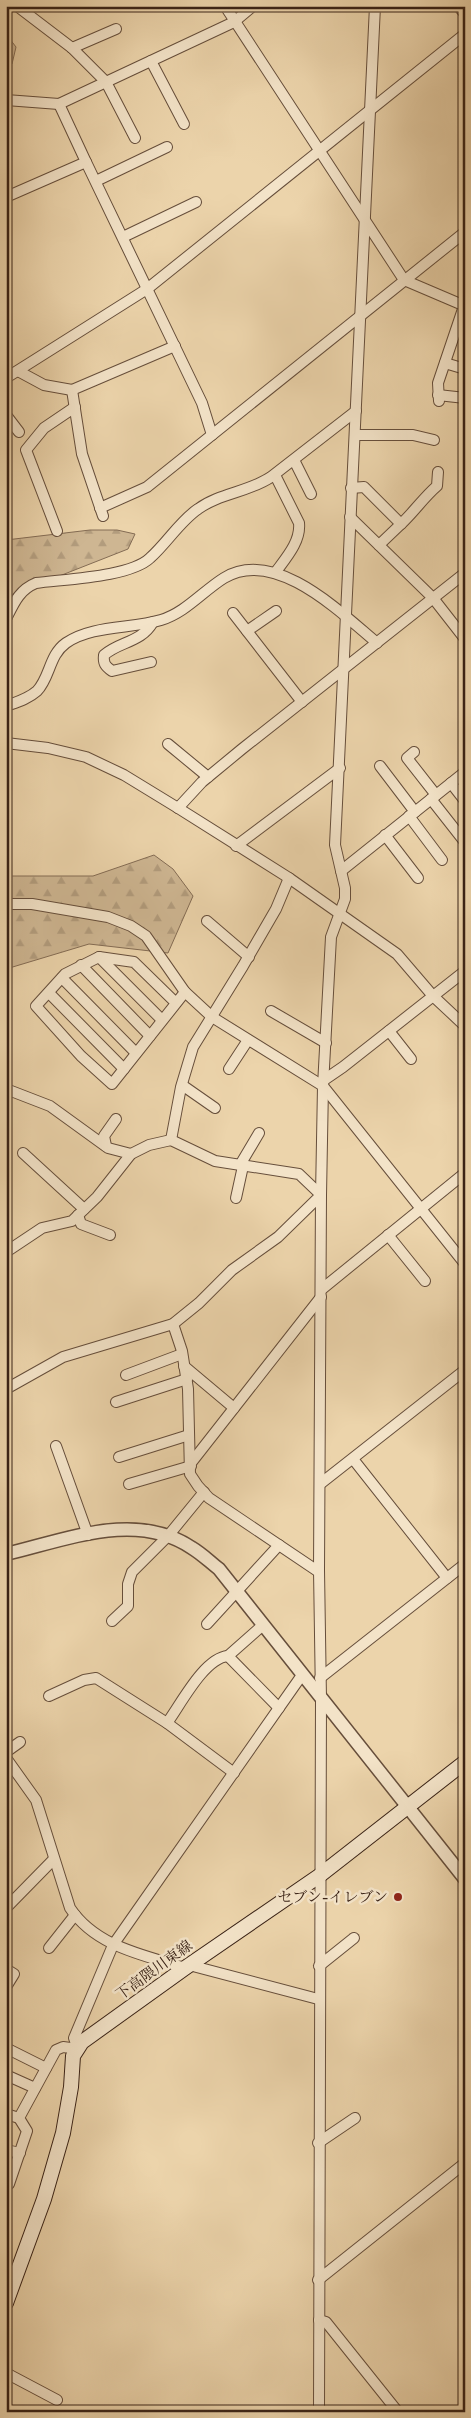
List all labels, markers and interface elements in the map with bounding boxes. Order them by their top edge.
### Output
place label: セブン-イレブン [277,1887,388,1906]
marker: セブン-イレブン [392,1891,404,1903]
street label: 下高隈川東線 [112,1935,196,2004]

